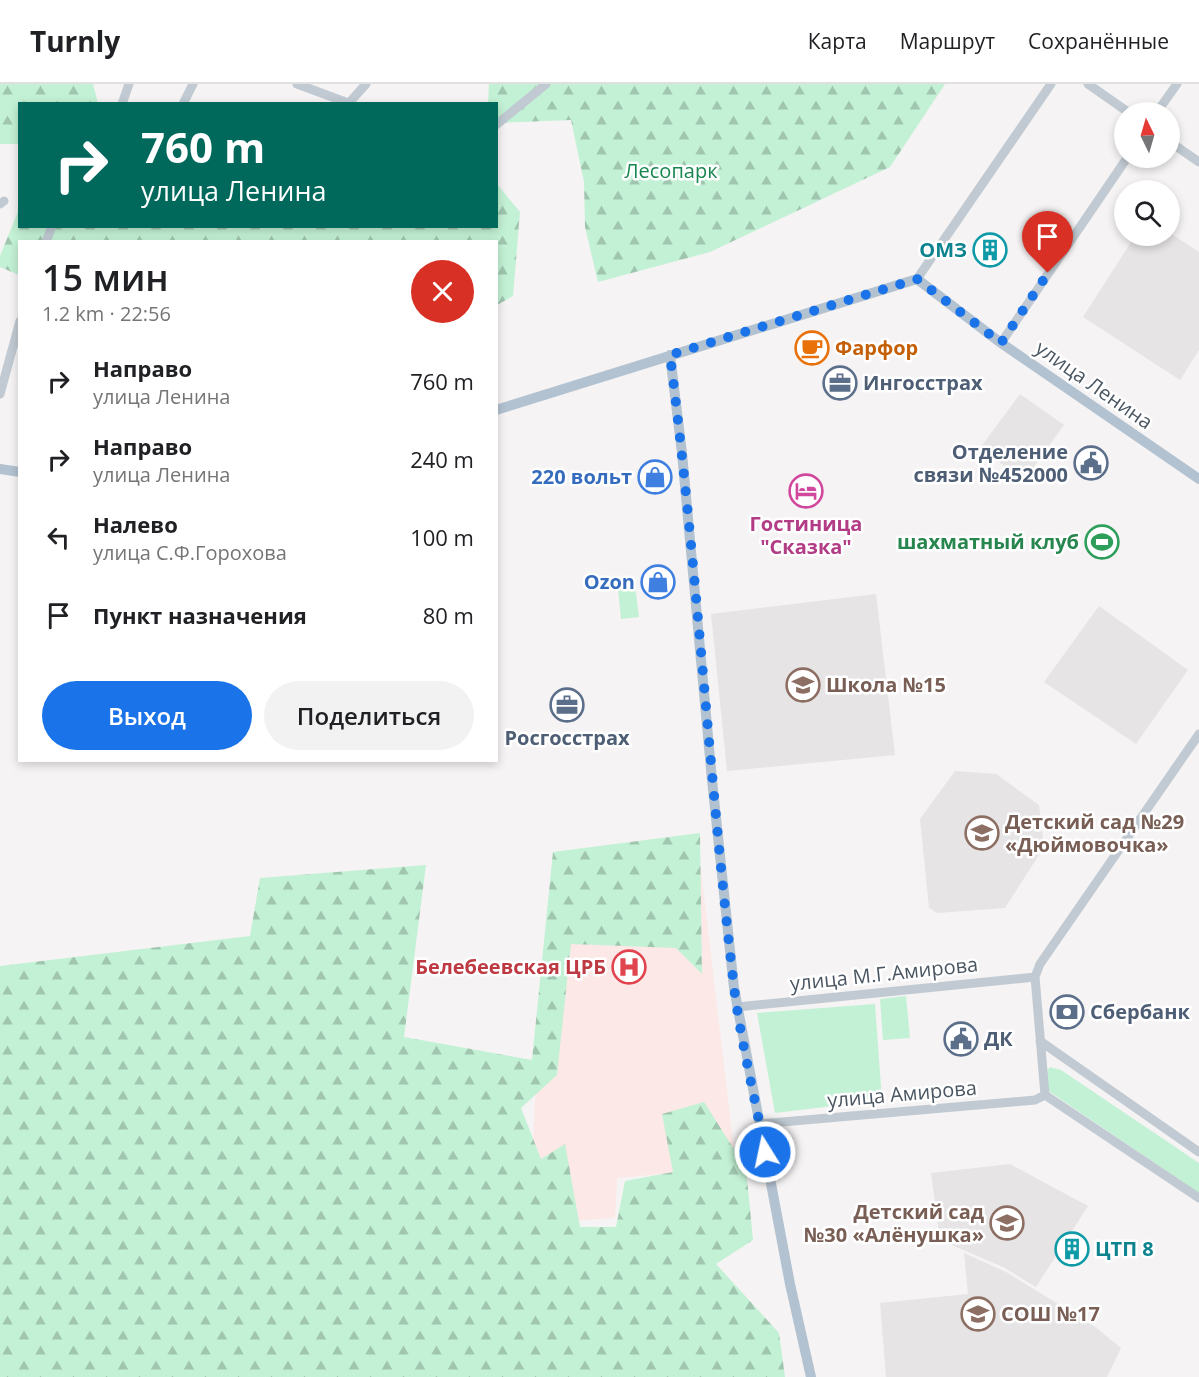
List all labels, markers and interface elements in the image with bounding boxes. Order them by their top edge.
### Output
text: Turnly [30,22,120,60]
text: Карта [808,27,867,55]
text: Маршрут [900,27,995,55]
text: Сохранённые [1028,27,1169,55]
north arrow [1114,102,1180,168]
map controls [1114,102,1180,246]
text: 760 m [141,118,265,175]
icon: right [42,126,120,204]
park label: Лесопарк [625,157,718,184]
text: улица Ленина [141,172,327,209]
button: search [1114,180,1180,246]
pin [1022,211,1073,273]
icon: arrive [1031,220,1064,253]
building icon: ОМЗ [972,232,1008,268]
place label: ОМЗ [919,236,967,263]
text: 15 мин [42,253,169,302]
button: close [411,260,474,323]
text: 1.2 km · 22:56 [42,300,171,327]
cafe icon: Фарфор [794,330,830,366]
place label: Фарфор [835,334,918,361]
street label: улица Ленина [1030,334,1158,435]
text: Направо [93,353,192,383]
icon: right [42,365,75,398]
office icon: Ингосстрах [822,365,858,401]
text: 760 m [410,366,474,396]
place label: Ингосстрах [863,369,983,396]
text: улица Ленина [93,383,230,410]
text: Направо [93,431,192,461]
place label: Отделение связи №452000 [913,438,1068,488]
icon: right [42,443,75,476]
text: 240 m [410,444,474,474]
public building icon: Отделение связи №452000 [1073,445,1109,481]
shop icon: 220 вольт [637,459,673,495]
text: улица Ленина [93,461,230,488]
place label: 220 вольт [531,463,632,490]
hotel icon: Гостиница "Сказка" [788,473,824,509]
text: Налево [93,509,178,539]
place label: Гостиница "Сказка" [750,510,862,560]
icon: left [42,521,75,554]
text: 100 m [410,522,474,552]
sports icon: шахматный клуб [1084,524,1120,560]
place label: шахматный клуб [897,528,1079,555]
text: улица С.Ф.Горохова [93,539,287,566]
shop icon: Ozon [640,564,676,600]
place label: Ozon [584,568,635,595]
icon: arrive [42,599,75,632]
text: Пункт назначения [93,600,307,630]
text: 80 m [423,600,474,630]
school or university icon: Школа №15 [785,667,821,703]
place label: Школа №15 [826,671,946,698]
button: Выход [42,681,252,750]
button: Поделиться [264,681,474,750]
office icon: Росгосстрах [549,687,585,723]
place label: Росгосстрах [504,724,630,751]
place label: Детский сад №29 «Дюймовочка» [1005,808,1184,858]
school or university icon: Детский сад №29 «Дюймовочка» [964,815,1000,851]
hospital icon: Белебеевская ЦРБ [611,949,647,985]
street label: улица М.Г.Амирова [789,950,979,997]
place label: Белебеевская ЦРБ [415,953,606,980]
bank icon: Сбербанк [1049,994,1085,1030]
place label: Сбербанк [1090,998,1190,1025]
public building icon: ДК [943,1021,979,1057]
place label: ДК [984,1025,1013,1052]
street label: улица Амирова [826,1074,978,1113]
position arrow [733,1120,797,1184]
place label: Детский сад №30 «Алёнушка» [804,1198,984,1248]
school or university icon: Детский сад №30 «Алёнушка» [989,1205,1025,1241]
building icon: ЦТП 8 [1054,1231,1090,1267]
place label: ЦТП 8 [1095,1235,1154,1262]
school or university icon: СОШ №17 [960,1296,996,1332]
place label: СОШ №17 [1001,1300,1100,1327]

